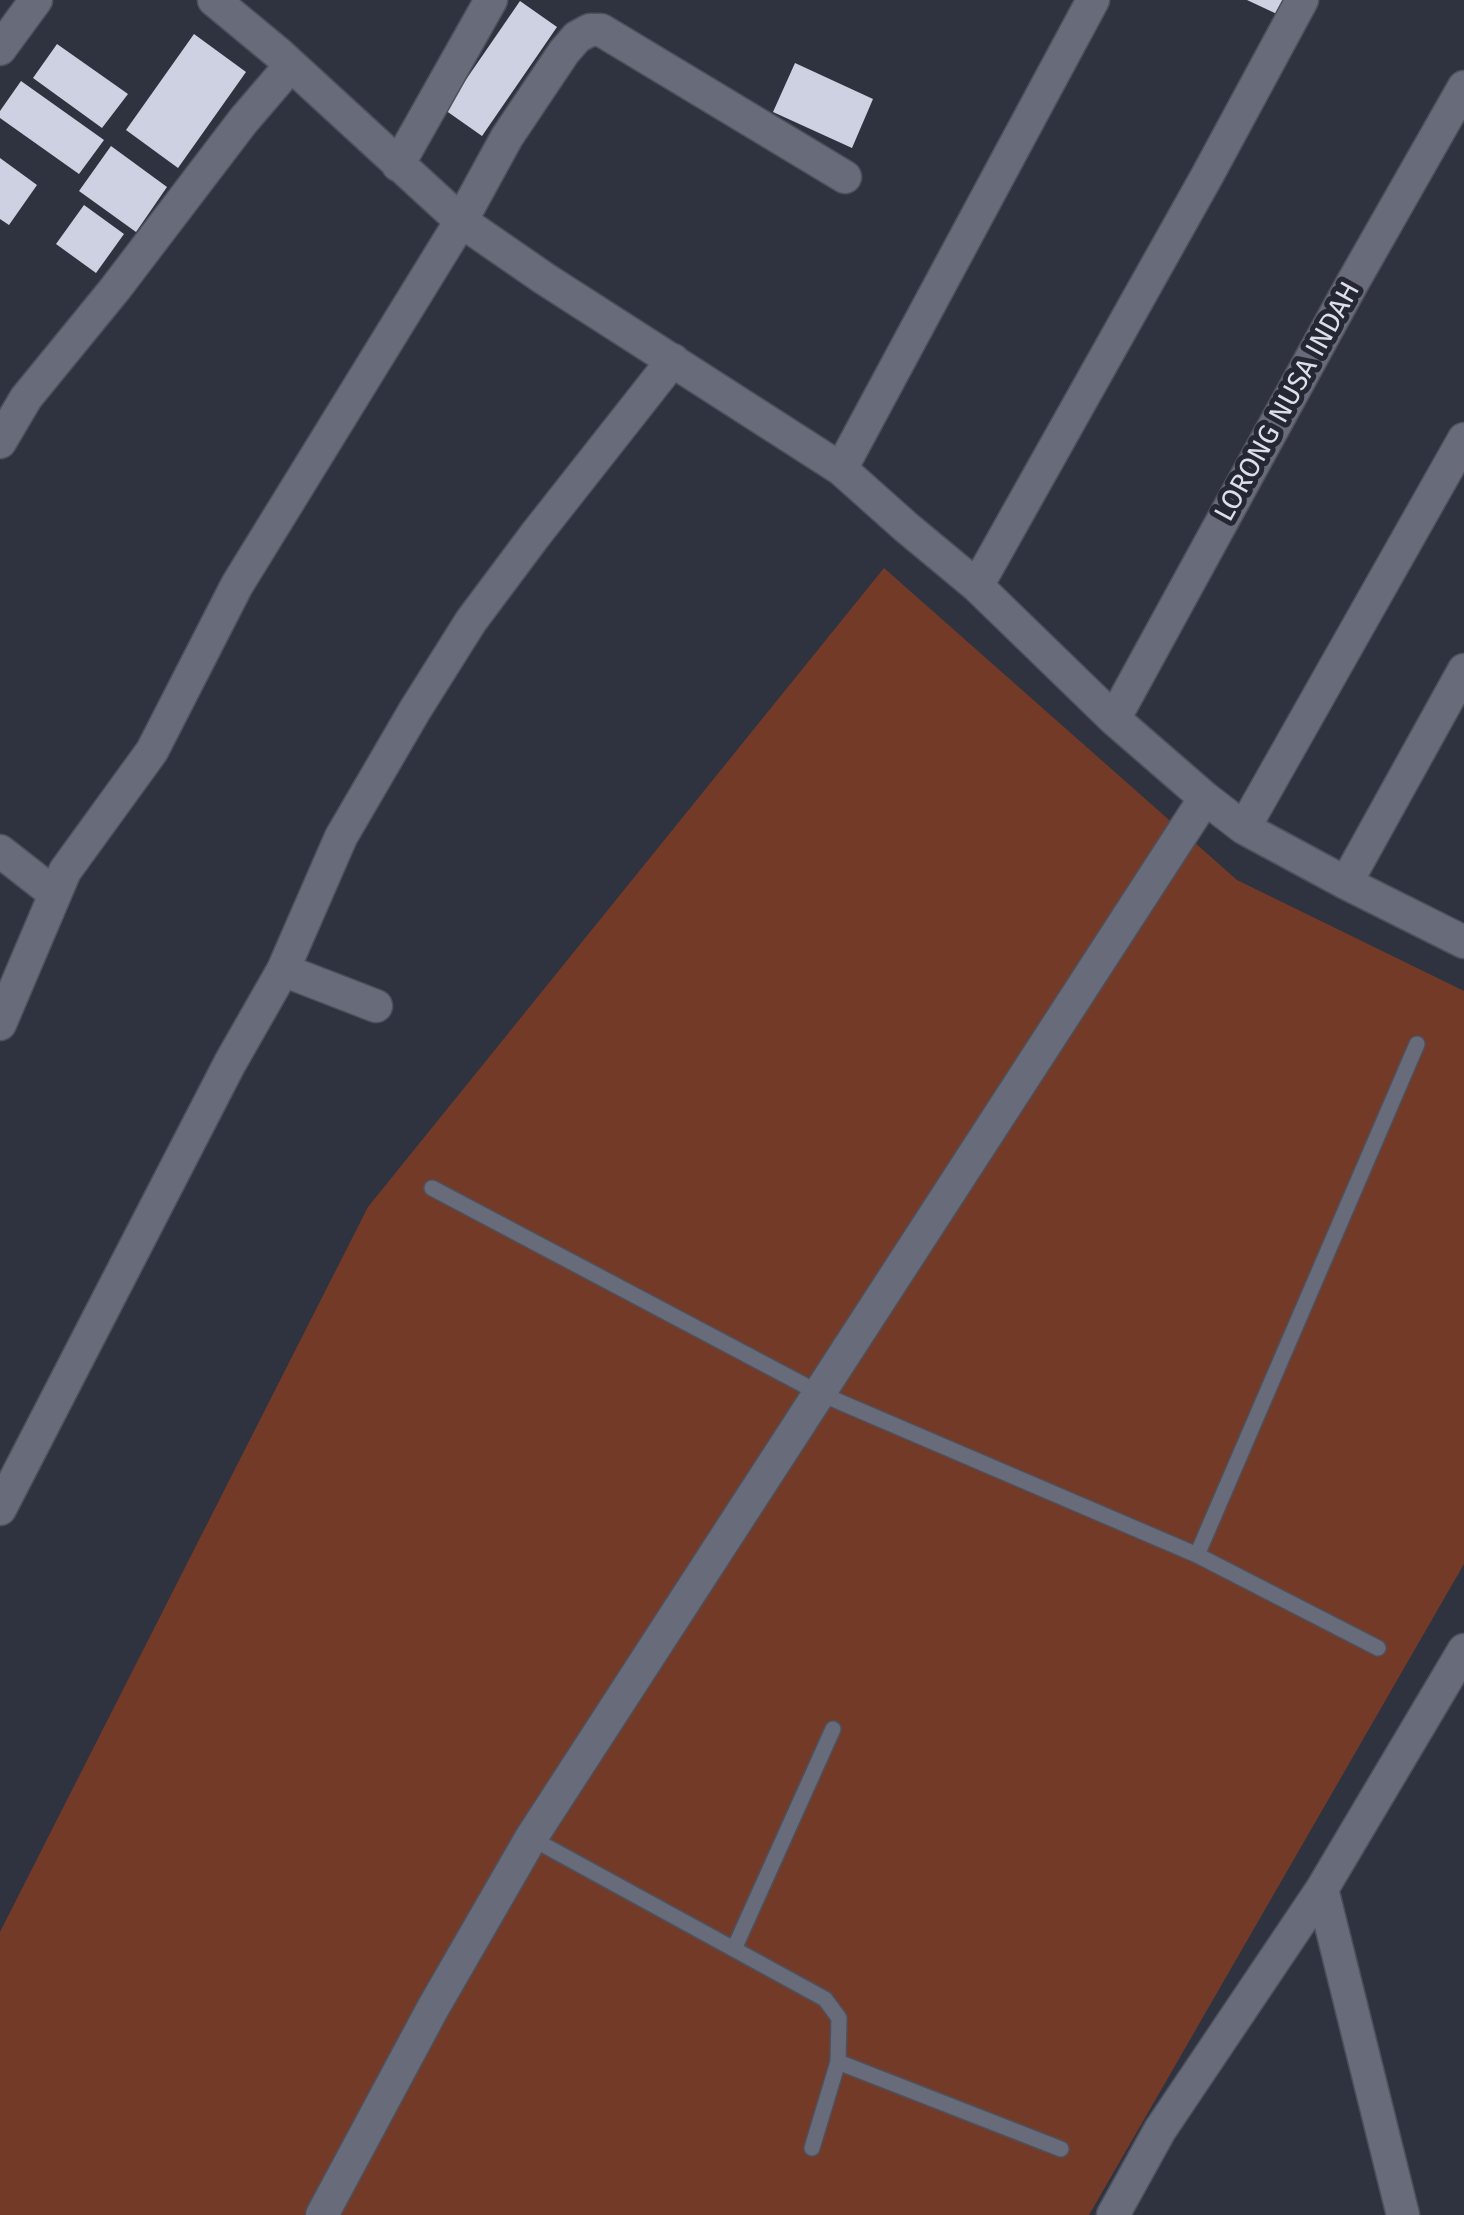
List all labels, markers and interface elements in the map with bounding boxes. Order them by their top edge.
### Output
street label: LORONG NUSA INDAH [1208,276,1368,528]

